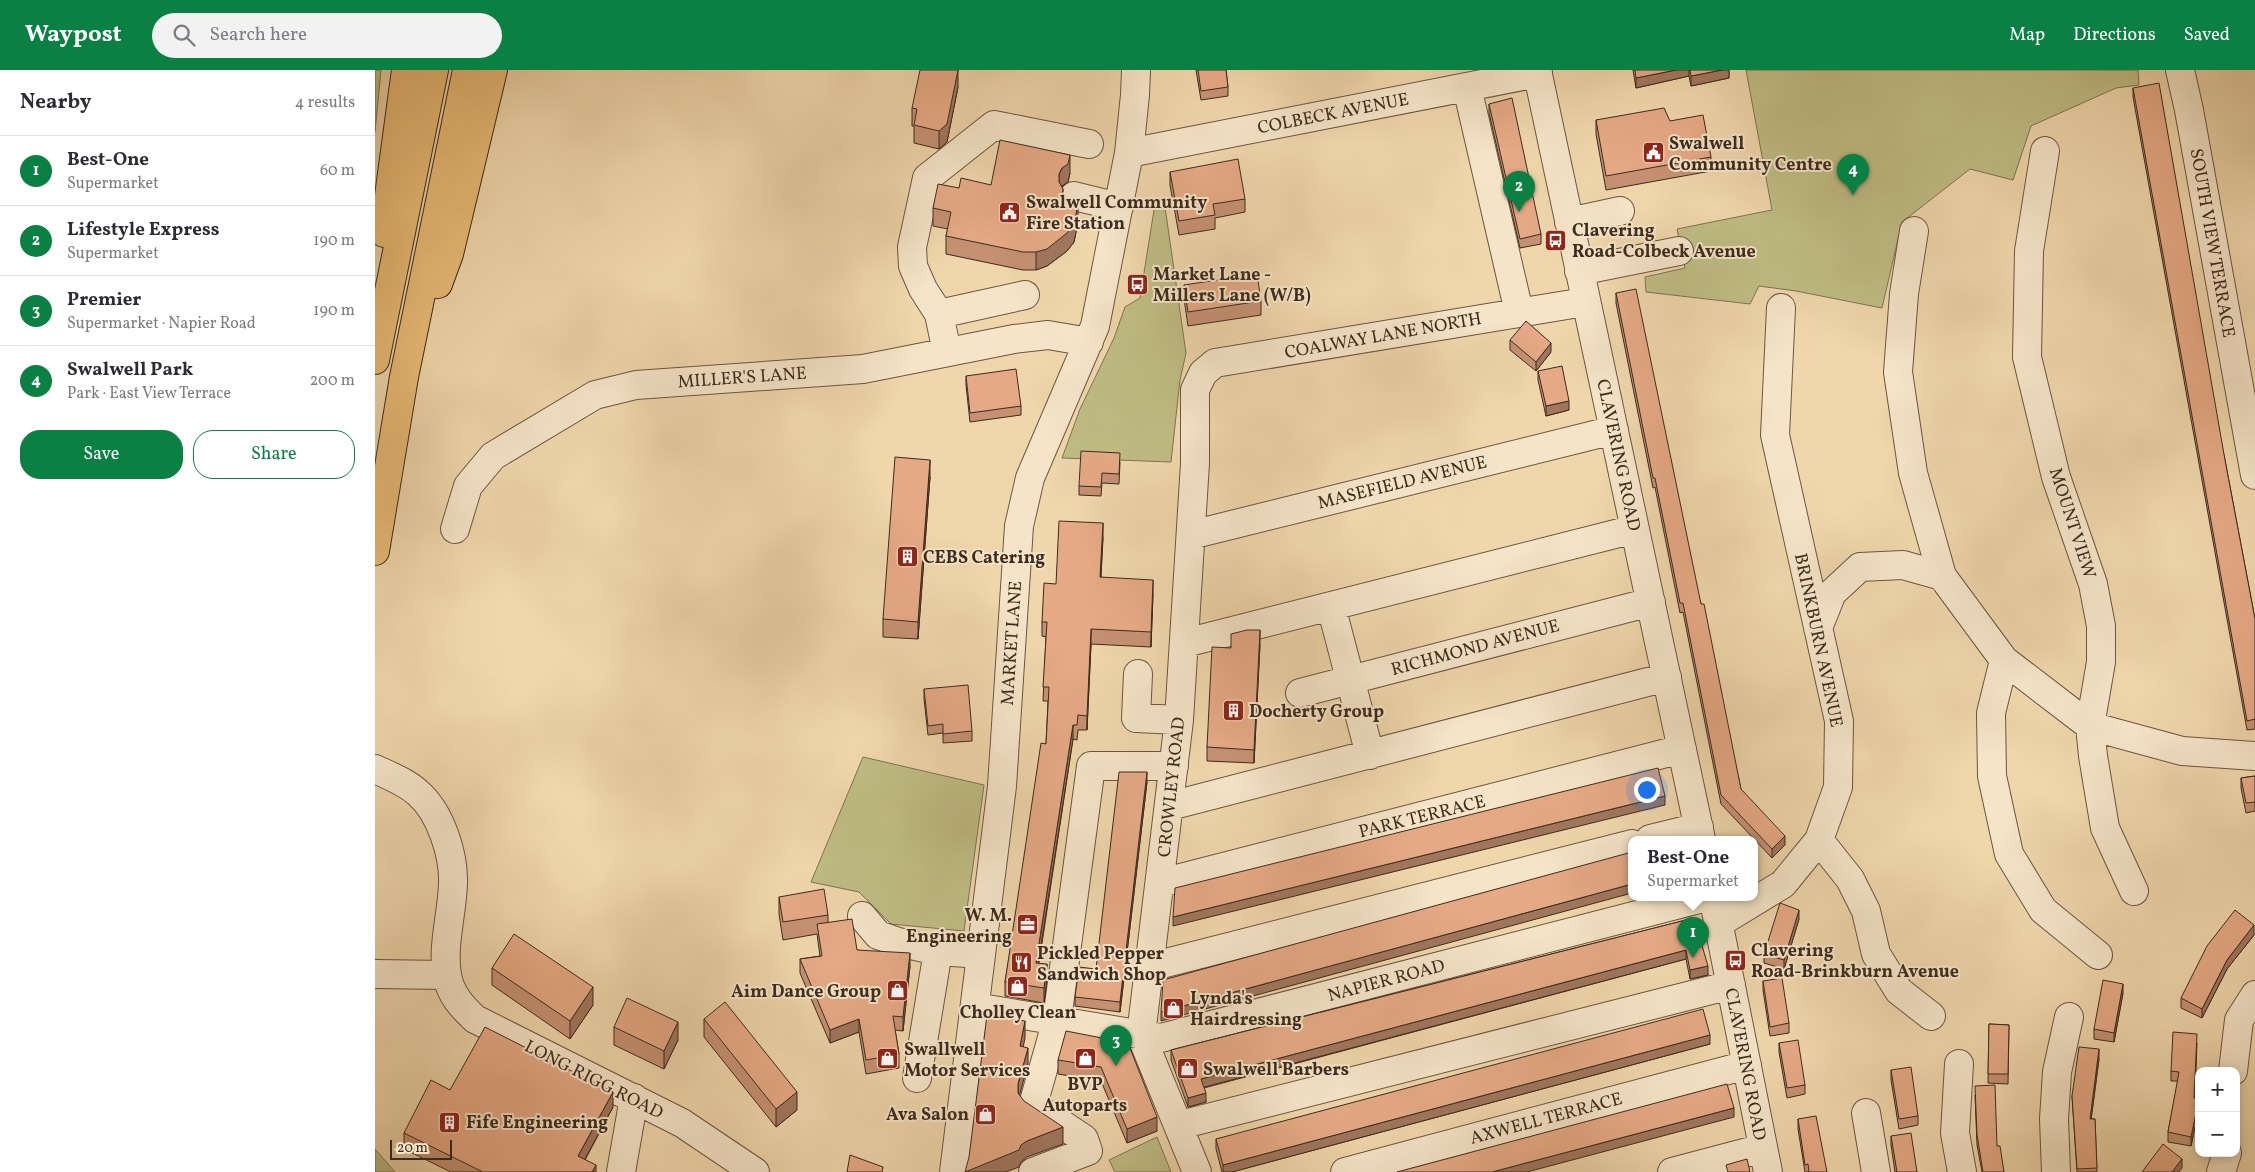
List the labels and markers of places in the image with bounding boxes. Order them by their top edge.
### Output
place label: Swalwell Community Centre [1669,132,1832,178]
public building icon: Swalwell Community Centre [1641,141,1665,165]
pin: 4 [1837,154,1869,195]
pin: 2 [1503,171,1535,212]
place label: Swalwell Community Fire Station [1026,191,1207,237]
public building icon: Swalwell Community Fire Station [998,200,1022,224]
place label: Clavering Road-Colbeck Avenue [1572,219,1756,265]
bus stop icon: Clavering Road-Colbeck Avenue [1544,228,1568,252]
place label: Market Lane - Millers Lane (W/B) [1153,263,1311,309]
bus stop icon: Market Lane - Millers Lane (W/B) [1125,272,1149,296]
building icon: CEBS Catering [895,545,919,569]
place label: CEBS Catering [923,546,1045,571]
building icon: Docherty Group [1221,699,1245,723]
place label: Docherty Group [1249,700,1384,725]
place label: W. M. Engineering [906,904,1012,950]
office icon: W. M. Engineering [1016,913,1040,937]
pin: 1 [1677,917,1709,958]
place label: Clavering Road-Brinkburn Avenue [1751,939,1959,985]
place label: Pickled Pepper Sandwich Shop [1037,942,1166,988]
bus stop icon: Clavering Road-Brinkburn Avenue [1723,948,1747,972]
restaurant icon: Pickled Pepper Sandwich Shop [1009,951,1033,975]
shop icon: Cholley Clean [1006,975,1030,999]
shop icon: Aim Dance Group [885,979,909,1003]
place label: Aim Dance Group [731,980,881,1005]
place label: Lynda's Hairdressing [1190,987,1302,1033]
shop icon: Lynda's Hairdressing [1162,996,1186,1020]
place label: Cholley Clean [960,1001,1076,1026]
pin: 3 [1100,1025,1132,1066]
place label: Swallwell Motor Services [904,1038,1030,1084]
shop icon: Swallwell Motor Services [876,1047,900,1071]
shop icon: BVP Autoparts [1073,1047,1097,1071]
shop icon: Swalwell Barbers [1175,1057,1199,1081]
place label: Swalwell Barbers [1203,1058,1349,1083]
place label: BVP Autoparts [1043,1073,1127,1119]
shop icon: Ava Salon [973,1102,997,1126]
place label: Ava Salon [886,1103,969,1128]
building icon: Fife Engineering [438,1110,462,1134]
place label: Fife Engineering [466,1111,608,1136]

